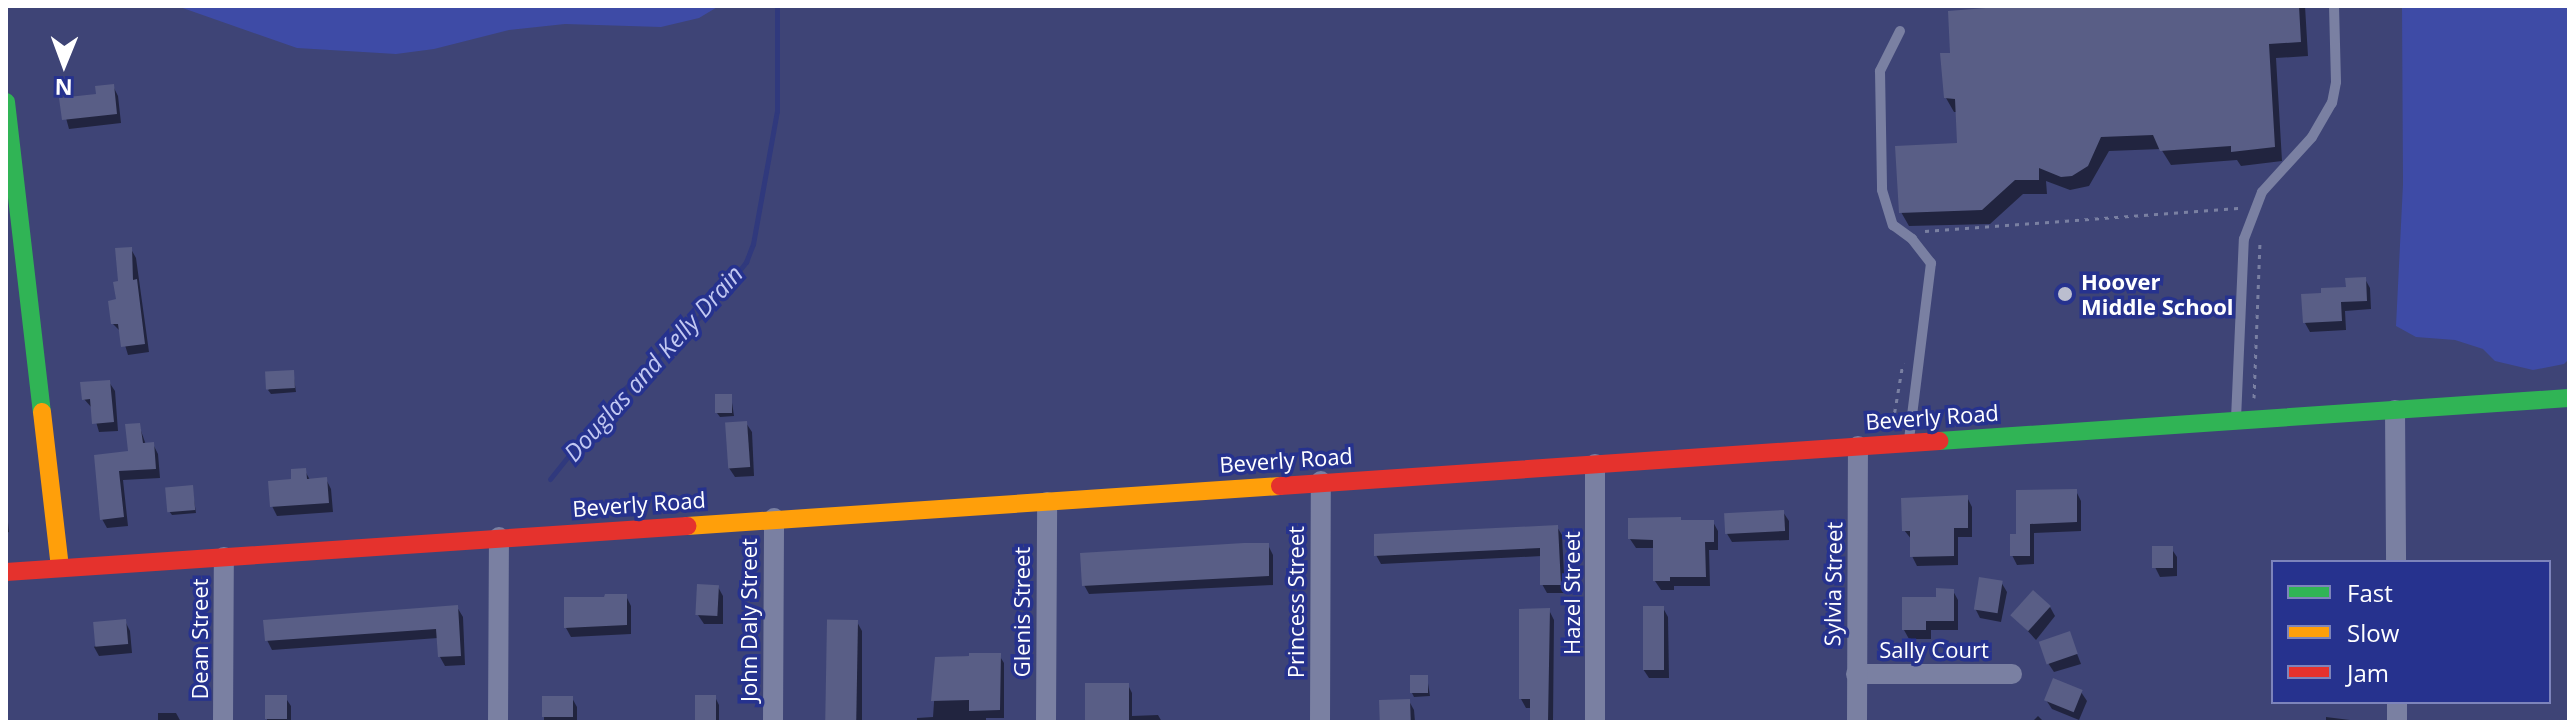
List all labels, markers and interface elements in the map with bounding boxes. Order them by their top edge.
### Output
north arrow [24,24,104,104]
text: N [54,73,73,103]
water label: Douglas and Kelly Drain [558,259,748,467]
place label: Hoover Middle School [2081,268,2234,320]
marker: Hoover Middle School [2056,285,2074,303]
street label: Beverly Road [1864,399,2000,435]
street label: Beverly Road [1218,442,1354,478]
street label: Beverly Road [571,486,707,522]
street label: Sylvia Street [1819,521,1847,647]
street label: Princess Street [1283,526,1309,678]
street label: Hazel Street [1559,531,1585,655]
street label: John Daly Street [736,538,762,702]
street label: Glenis Street [1009,547,1035,677]
legend [2271,560,2551,704]
text: Fast [2347,576,2393,609]
street label: Dean Street [187,578,213,700]
text: Slow [2347,616,2399,649]
street label: Sally Court [1879,637,1989,663]
text: Jam [2347,656,2389,689]

